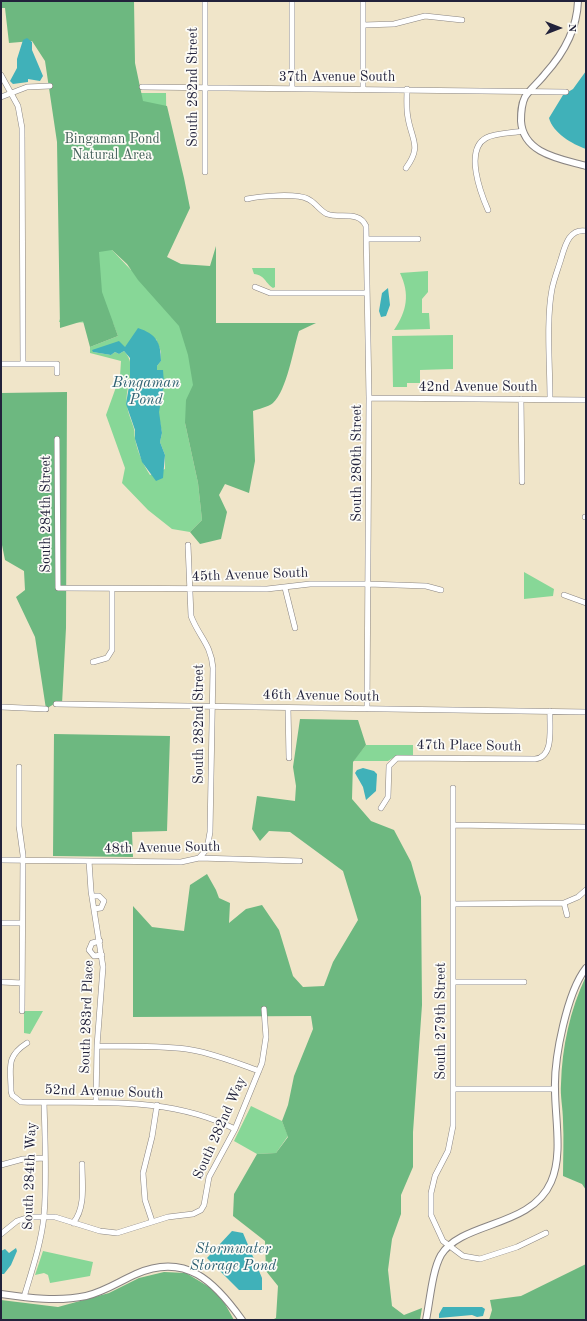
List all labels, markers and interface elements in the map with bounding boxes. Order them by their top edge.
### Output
north arrow [539,8,579,48]
text: N [566,24,577,32]
street label: South 282nd Street [185,27,201,147]
street label: 37th Avenue South [279,69,395,85]
park label: Bingaman Pond Natural Area [64,131,160,164]
water label: Bingaman Pond [112,374,180,409]
street label: 42nd Avenue South [418,379,538,395]
street label: South 280th Street [349,404,365,522]
street label: South 284th Street [38,455,54,573]
street label: 45th Avenue South [191,565,309,585]
street label: South 282nd Street [191,664,207,784]
street label: 46th Avenue South [263,687,379,705]
street label: 47th Place South [416,737,522,755]
street label: 48th Avenue South [104,839,220,857]
street label: South 283rd Place [77,960,97,1074]
street label: South 279th Street [433,962,449,1080]
street label: South 282nd Way [190,1074,250,1182]
street label: 52nd Avenue South [44,1082,164,1102]
street label: South 284th Way [20,1122,40,1230]
water label: Stormwater Storage Pond [190,1240,276,1275]

